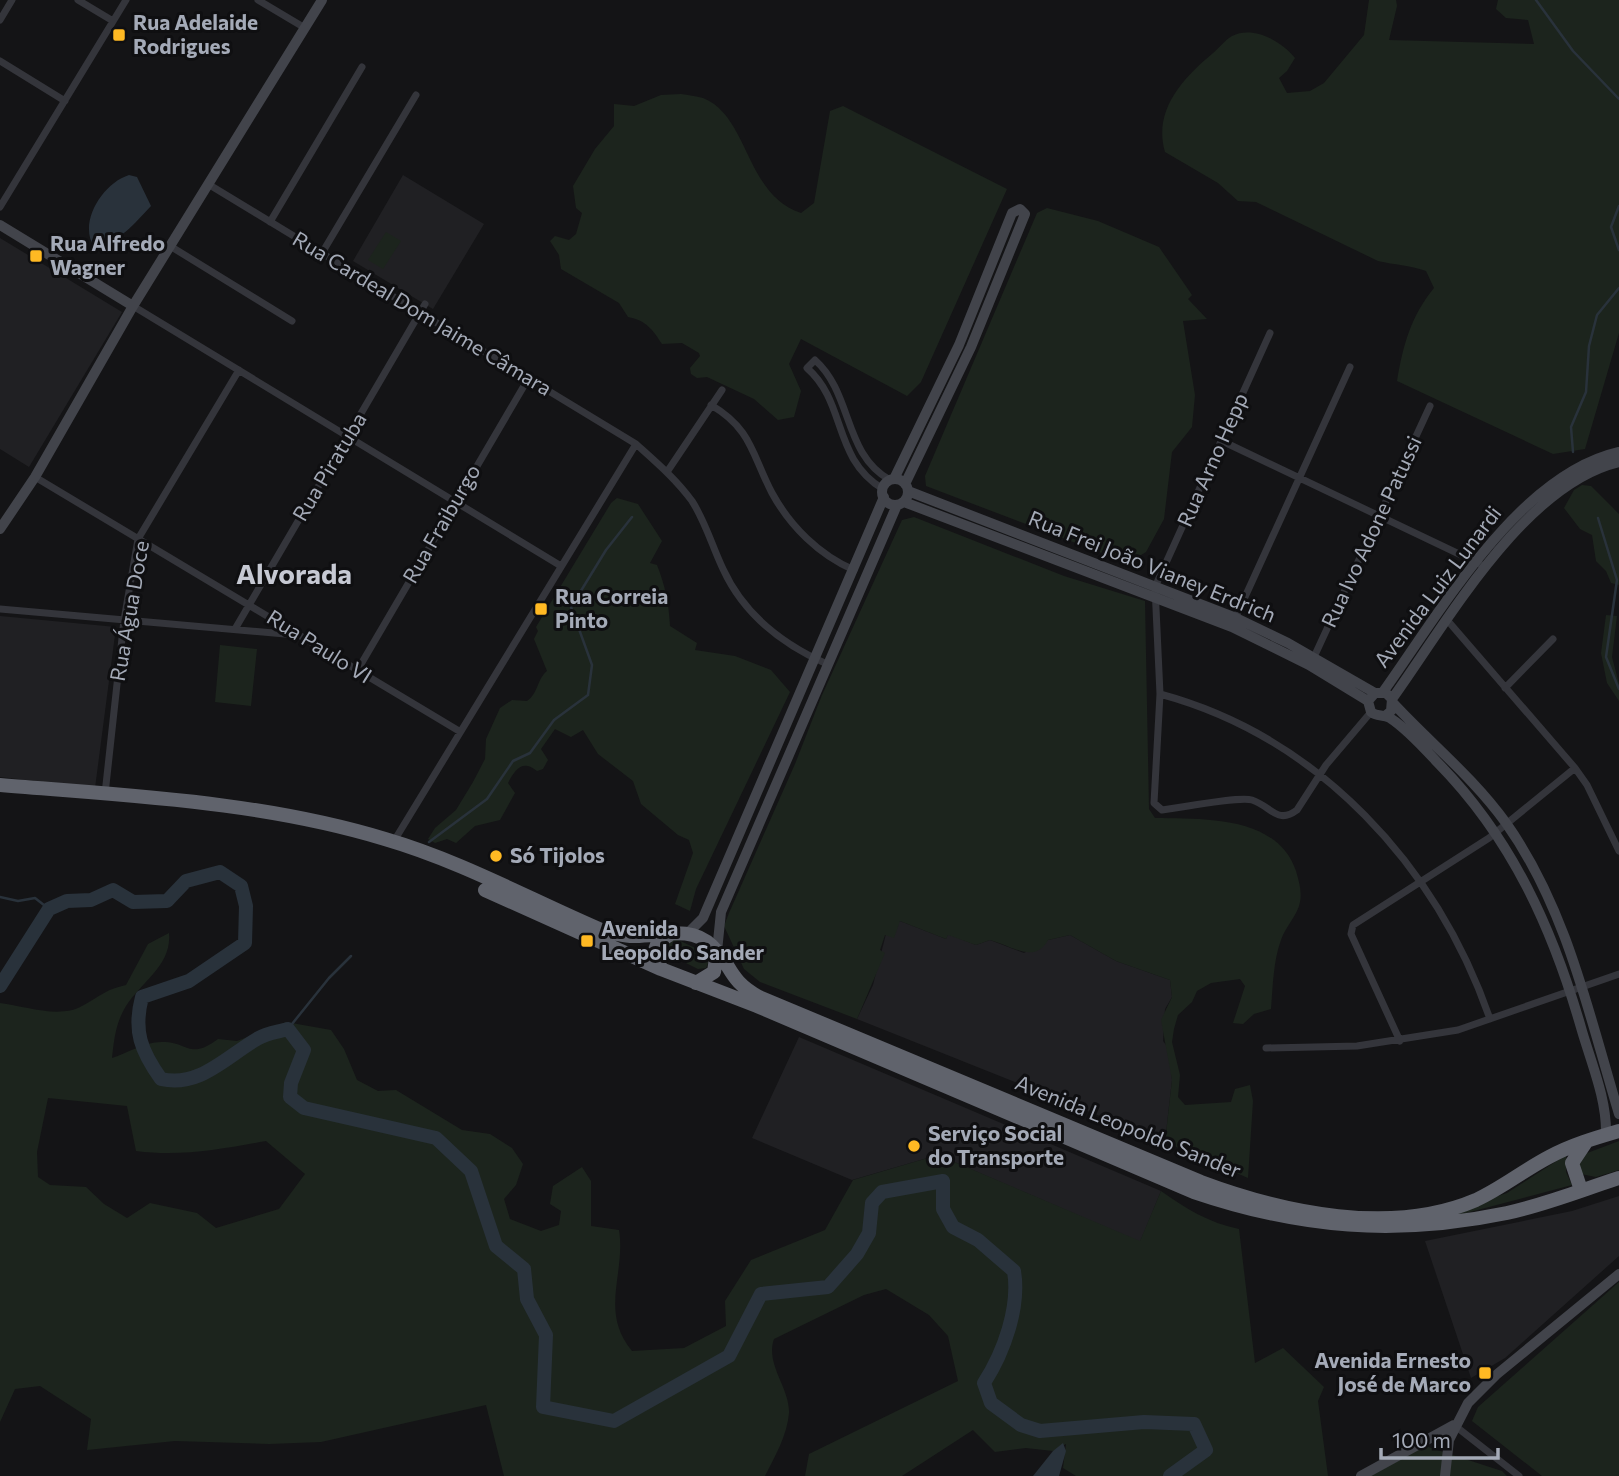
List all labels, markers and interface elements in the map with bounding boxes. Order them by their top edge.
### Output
place label: Rua Adelaide Rodrigues [133,9,258,58]
marker: Rua Adelaide Rodrigues [111,27,127,43]
street label: Rua Cardeal Dom Jaime Câmara [289,225,557,400]
place label: Rua Alfredo Wagner [50,230,165,279]
marker: Rua Alfredo Wagner [28,248,44,264]
street label: Rua Arno Hepp [1171,389,1252,530]
street label: Rua Piratuba [287,407,371,525]
street label: Rua Ivo Adone Patussi [1315,432,1426,631]
street label: Rua Fraiburgo [397,459,485,587]
street label: Avenida Luiz Lunardi [1368,500,1506,672]
street label: Rua Frei João Vianey Erdrich [1025,504,1280,627]
street label: Rua Água Doce [104,539,153,683]
district label: Alvorada [236,556,352,590]
place label: Rua Correia Pinto [555,583,668,632]
marker: Rua Correia Pinto [533,601,549,617]
street label: Rua Paulo VI [263,604,377,688]
place label: Só Tijolos [510,842,605,867]
marker: Só Tijolos [488,848,504,864]
place label: Avenida Leopoldo Sander [601,915,765,964]
marker: Avenida Leopoldo Sander [579,933,595,949]
street label: Avenida Leopoldo Sander [1012,1069,1245,1182]
place label: Serviço Social do Transporte [928,1120,1064,1169]
marker: Serviço Social do Transporte [906,1138,922,1154]
place label: Avenida Ernesto José de Marco [1314,1347,1471,1396]
marker: Avenida Ernesto José de Marco [1477,1365,1493,1381]
scale bar [1381,1416,1498,1460]
text: 100 m [1392,1427,1451,1452]

